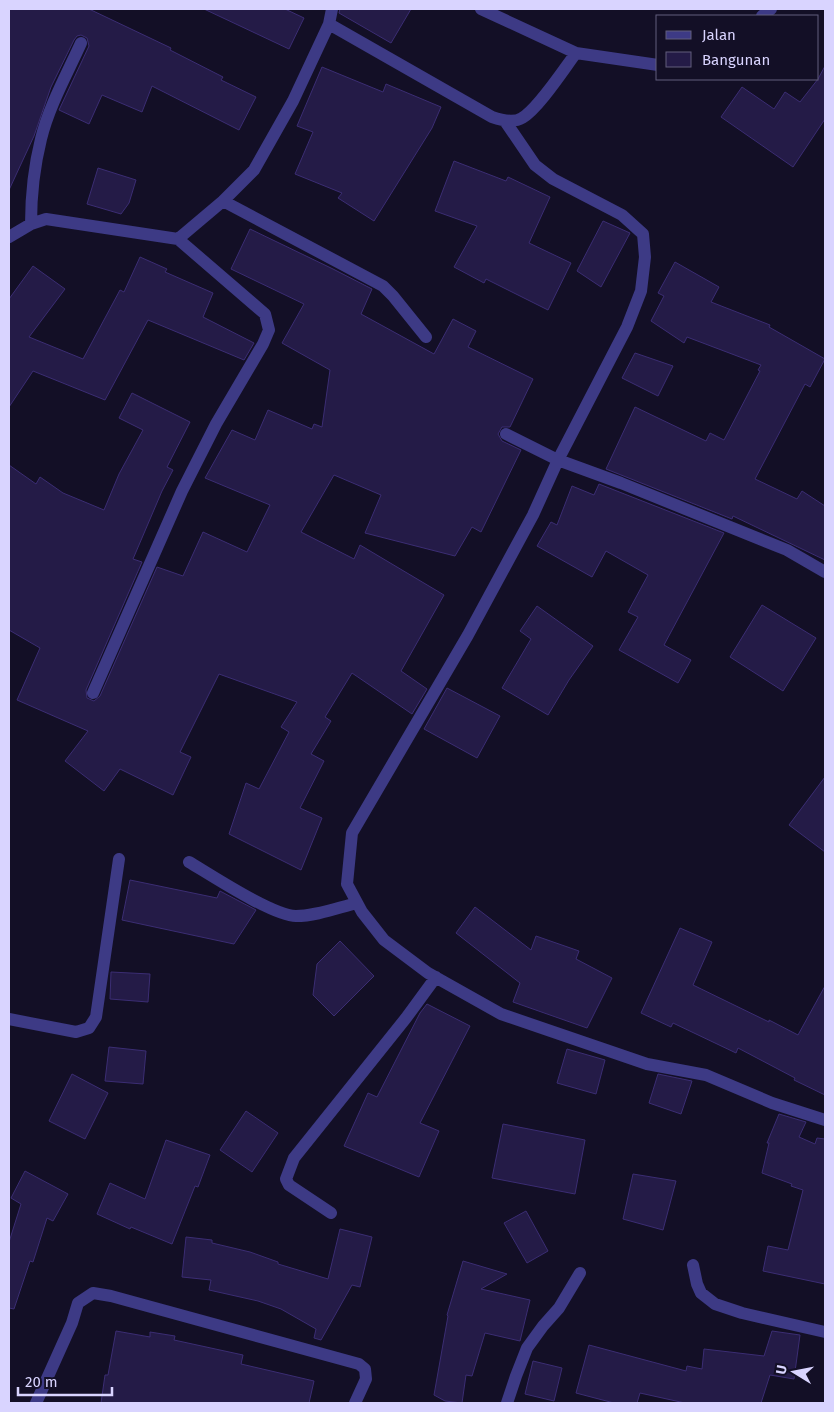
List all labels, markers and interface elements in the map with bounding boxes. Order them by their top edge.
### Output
legend [656,15,819,80]
text: Jalan [702,26,736,44]
text: Bangunan [702,51,770,69]
north arrow [769,1347,819,1397]
scale bar [18,1364,111,1396]
text: U [773,1364,791,1376]
text: 20 m [25,1373,58,1391]

